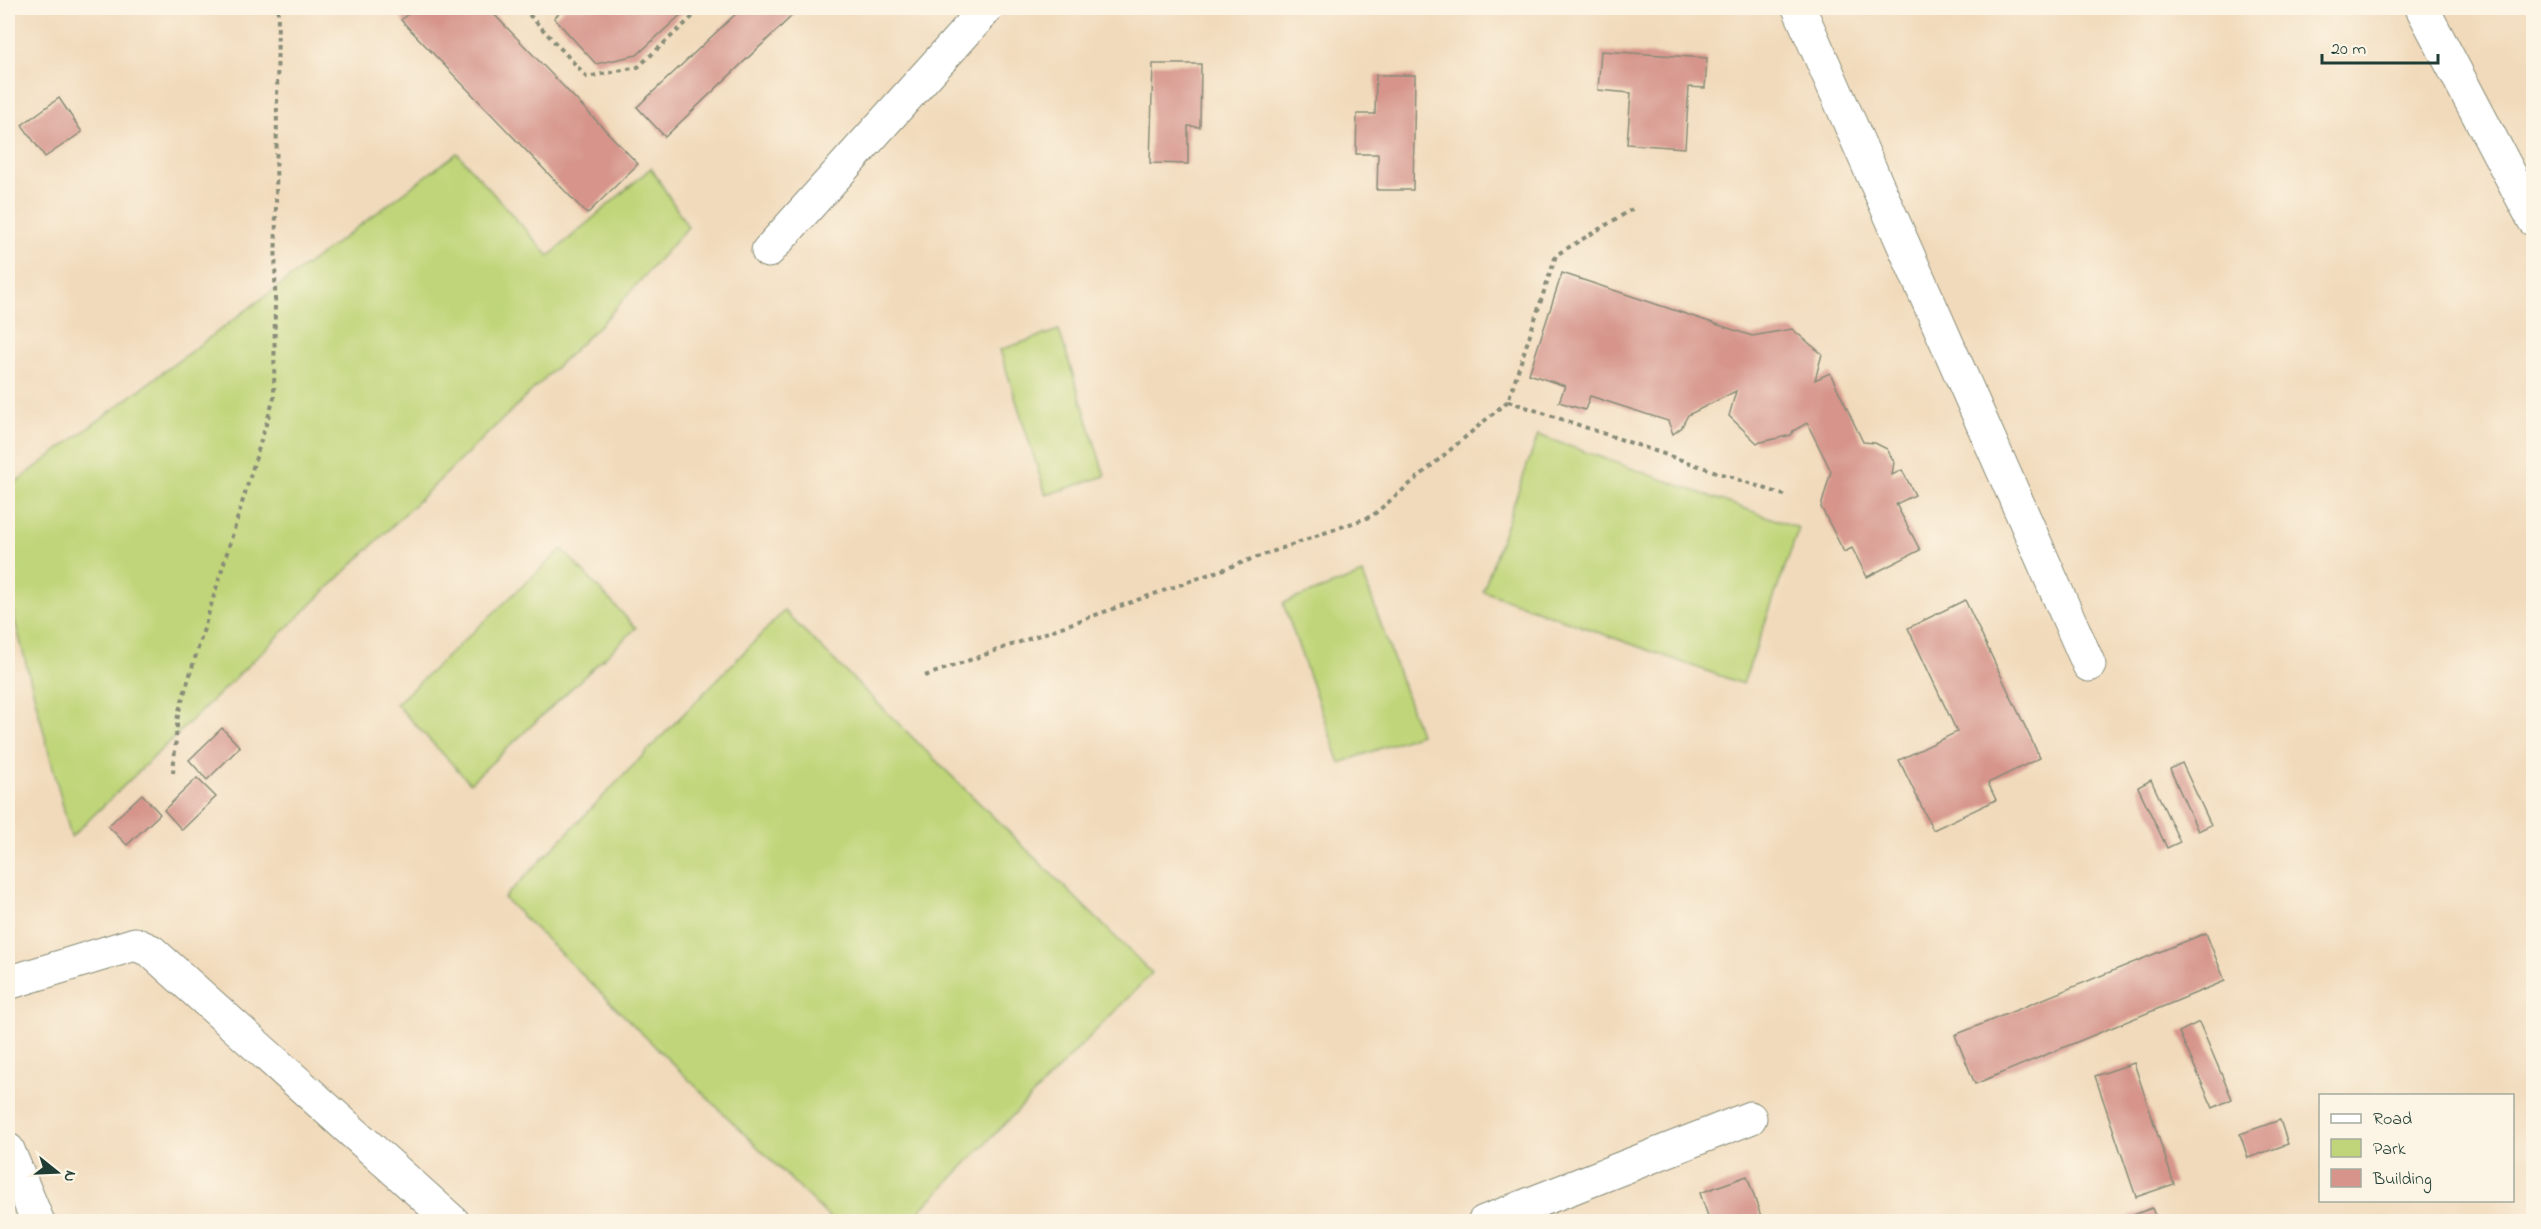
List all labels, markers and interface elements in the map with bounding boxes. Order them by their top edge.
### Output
scale bar [2322,27,2438,65]
text: 20 m [2331,37,2366,63]
legend [2319,1094,2514,1202]
text: Road [2373,1107,2412,1133]
text: Park [2373,1137,2406,1163]
north arrow [27,1142,87,1202]
text: N [56,1167,82,1185]
text: Building [2372,1167,2432,1194]

